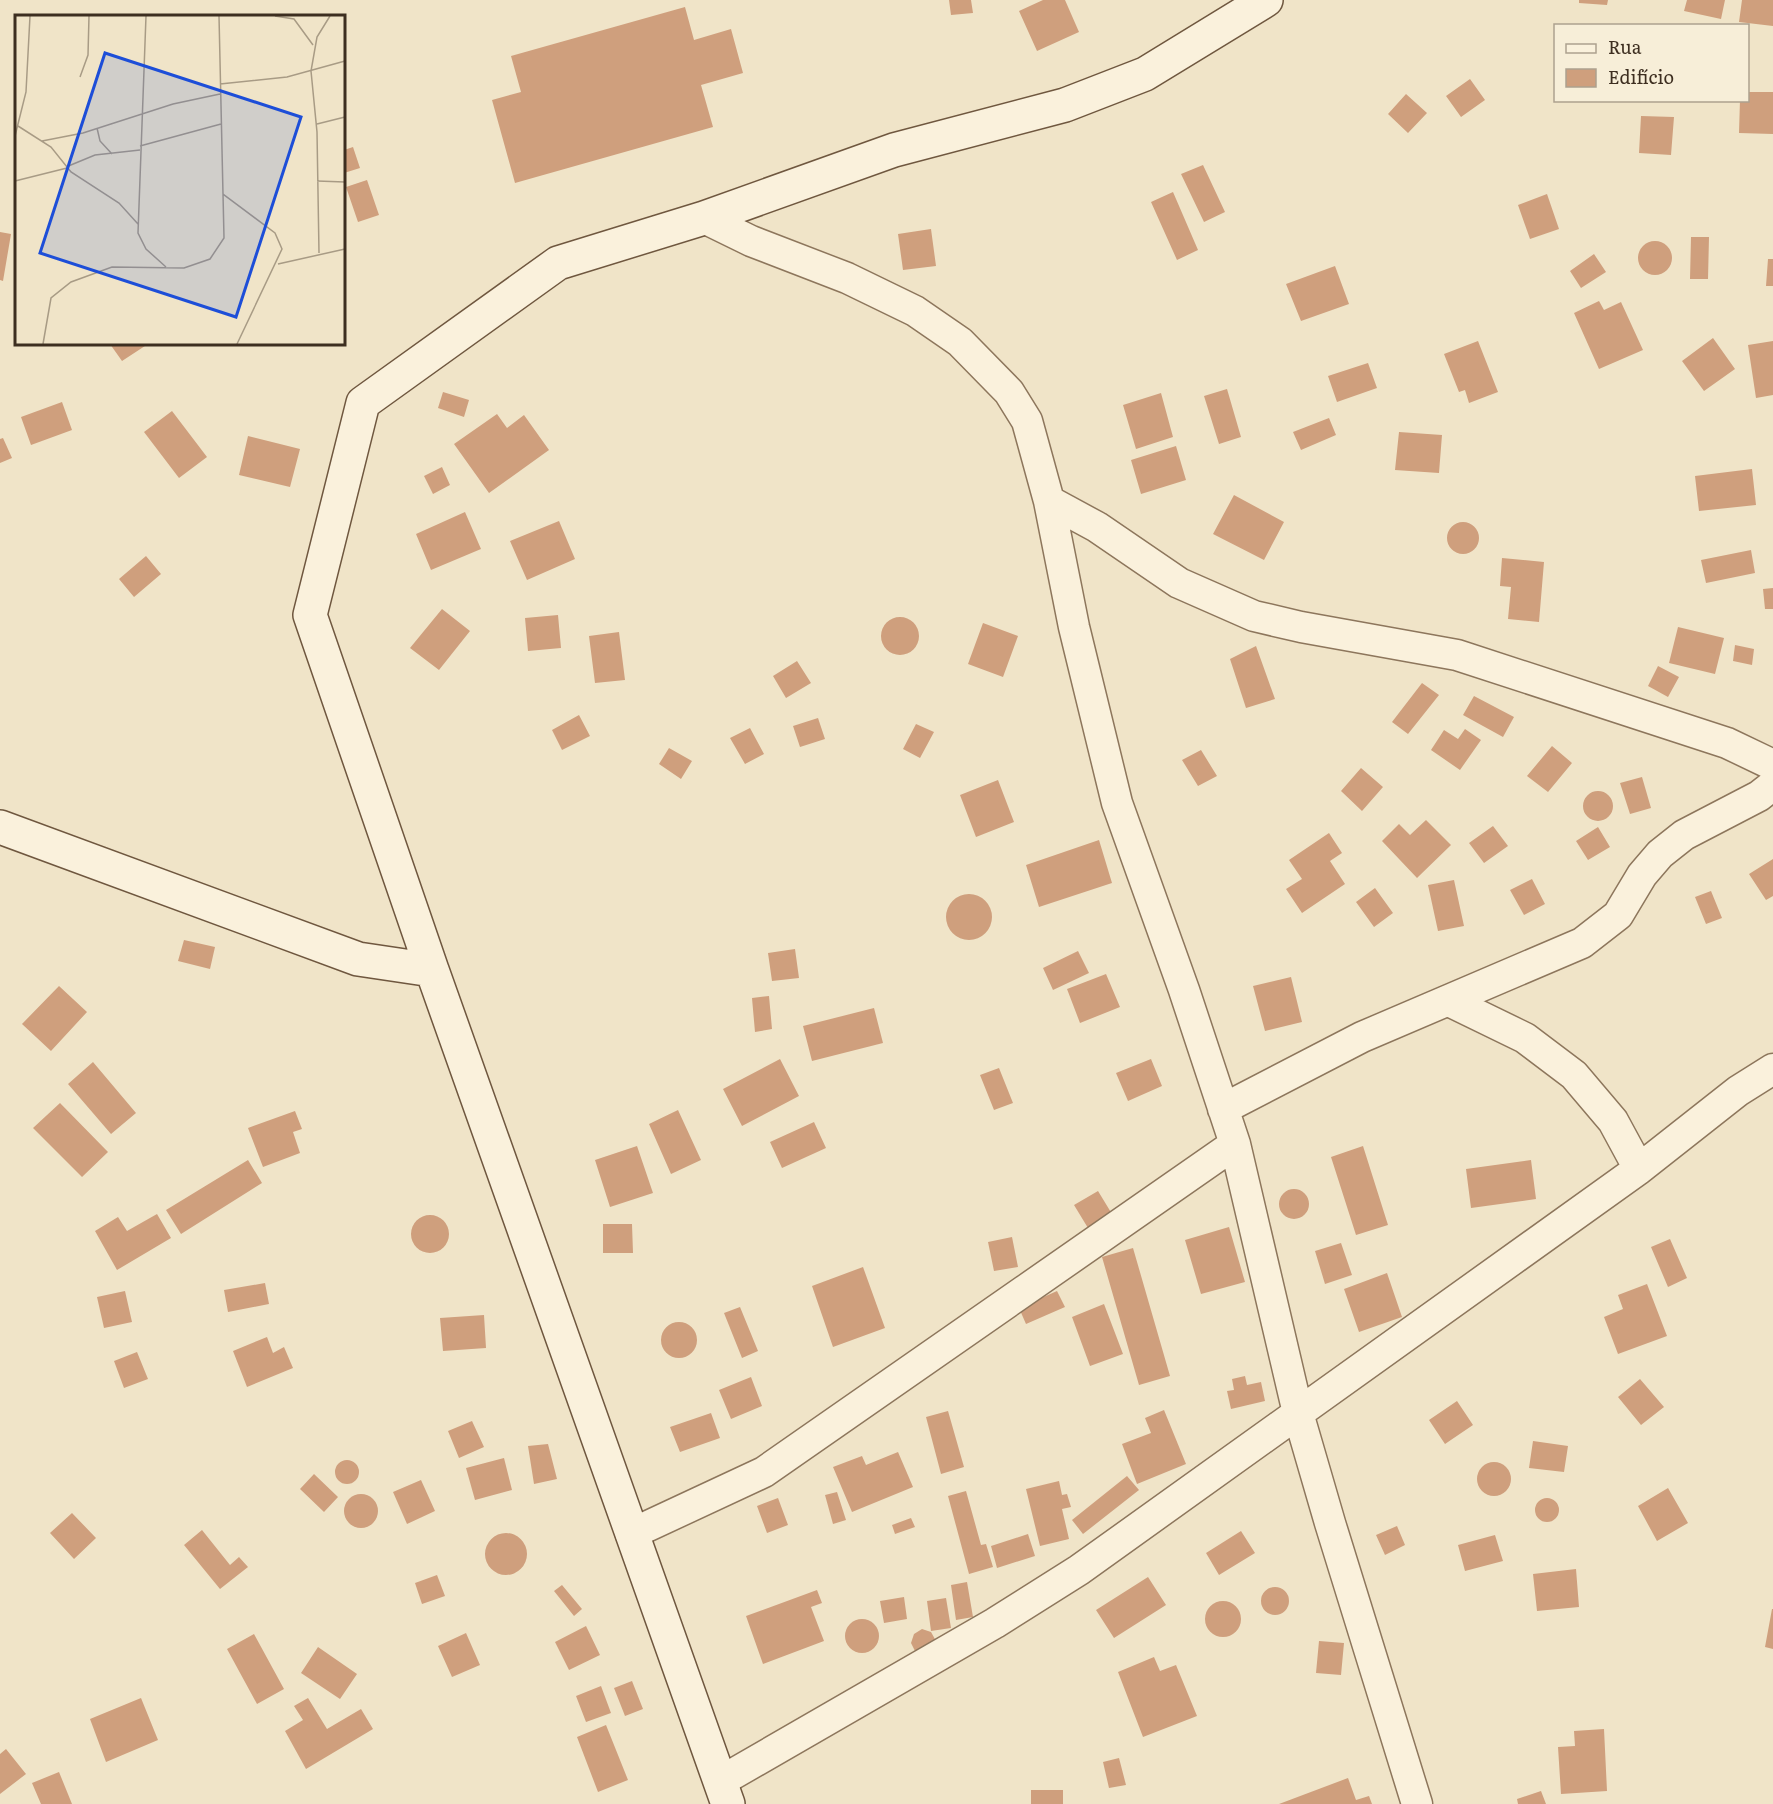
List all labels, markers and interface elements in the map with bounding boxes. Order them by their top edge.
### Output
inset map [15,15,345,345]
legend [1554,24,1749,102]
text: Rua [1608,33,1642,60]
text: Edifício [1608,63,1674,90]

